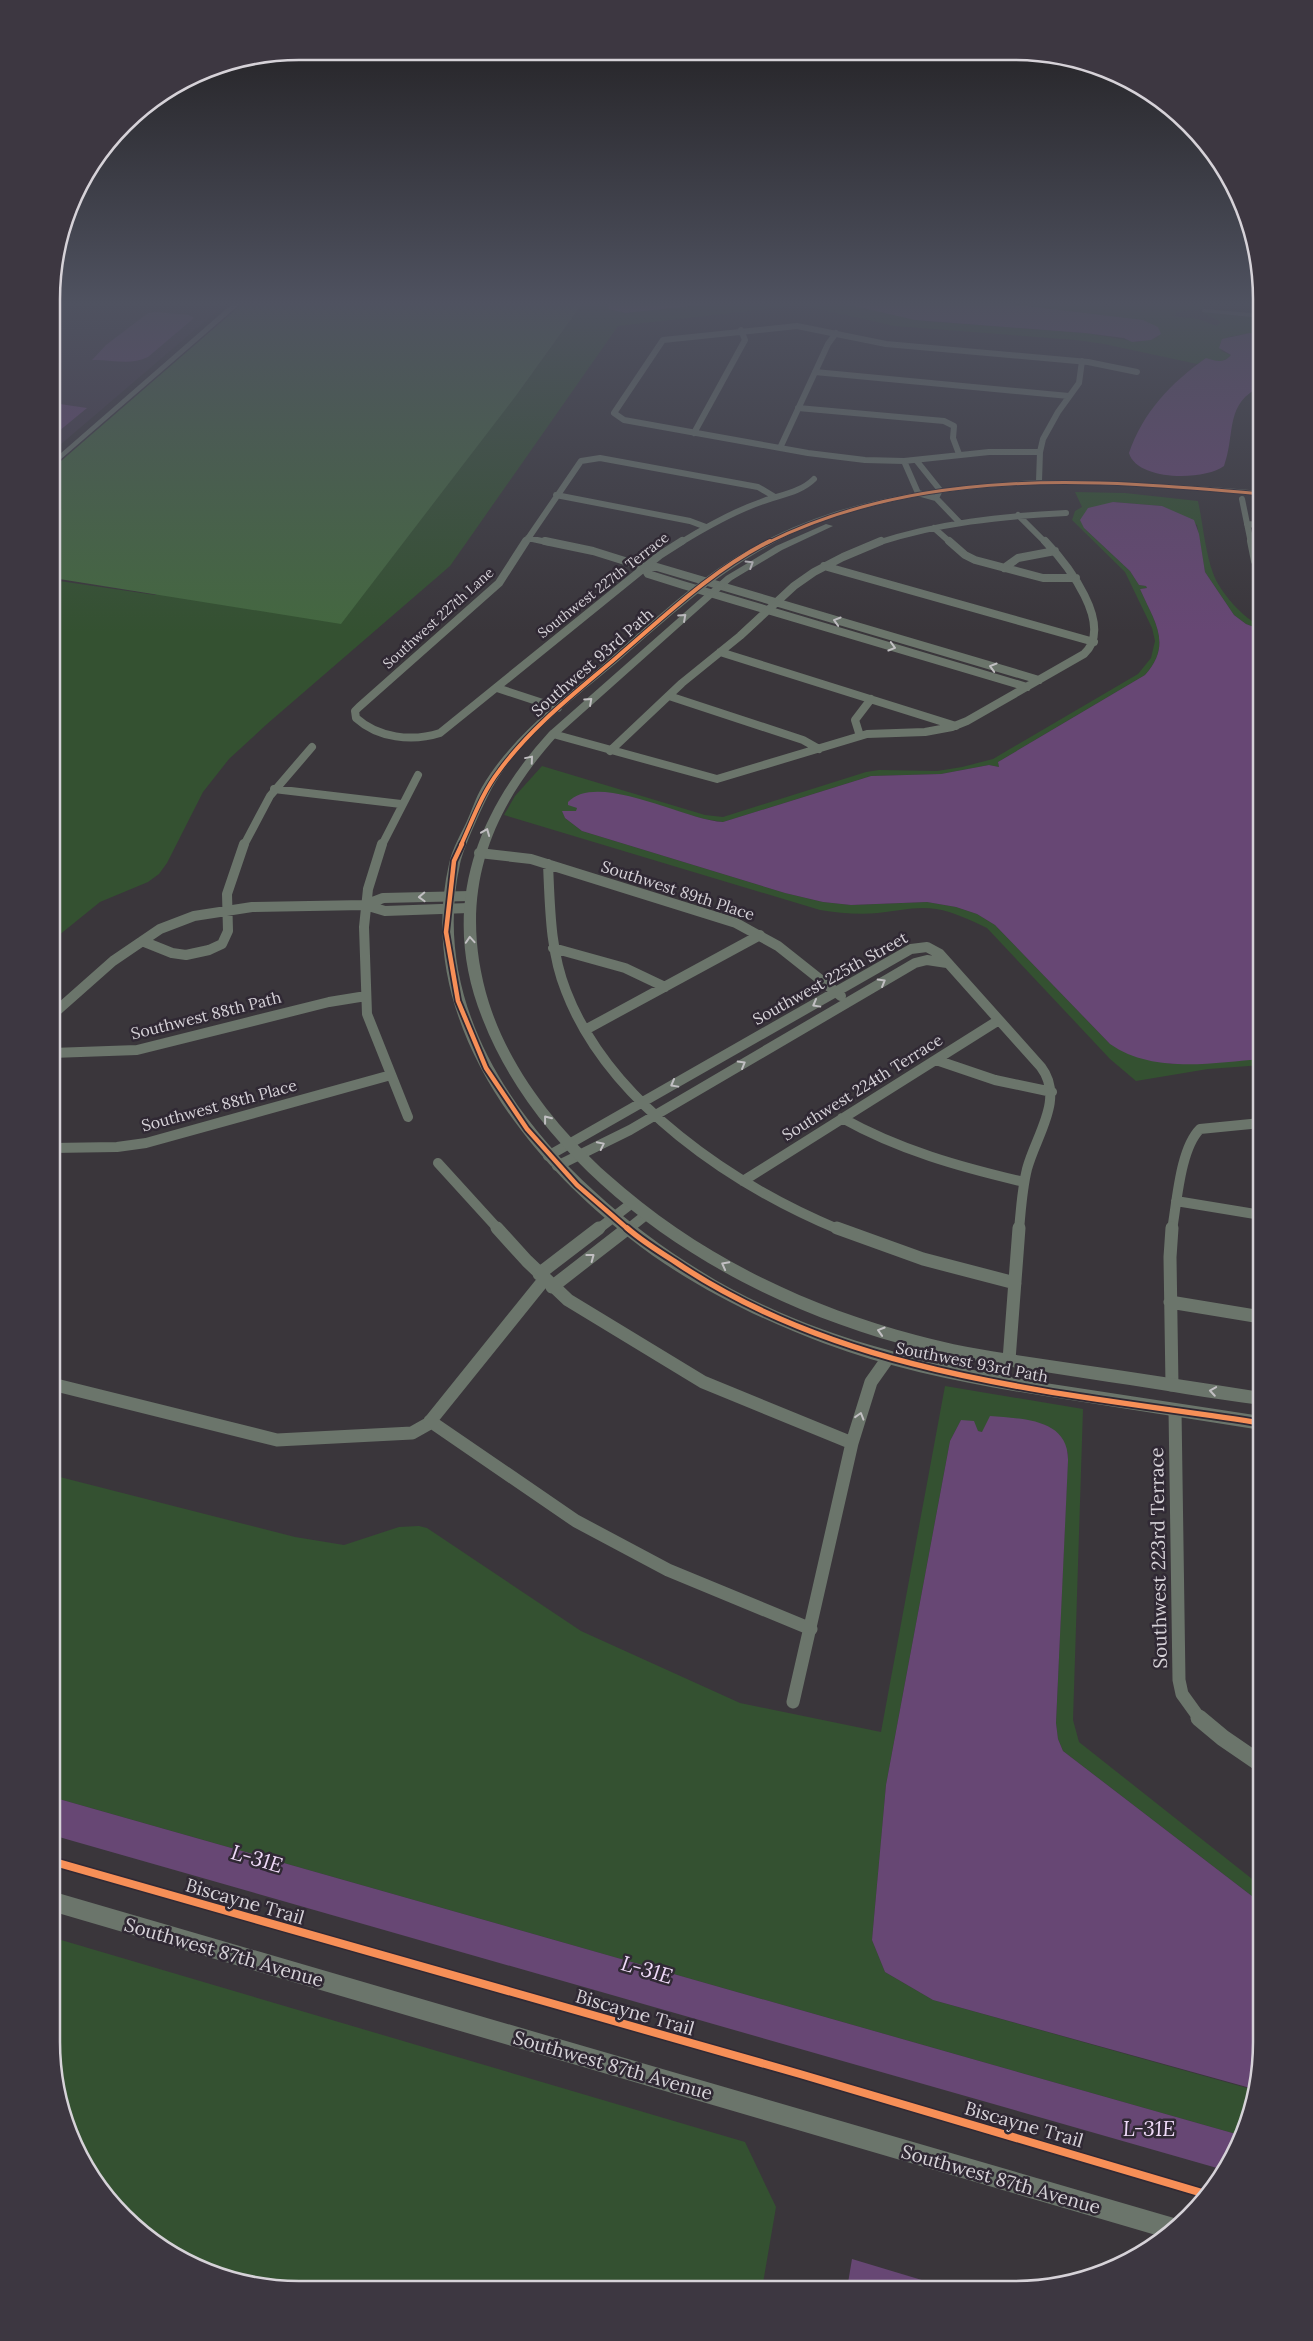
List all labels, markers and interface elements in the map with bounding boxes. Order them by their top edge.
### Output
street label: Southwest 227th Terrace [534,528,672,642]
one-way arrow [744,561,753,571]
street label: Southwest 227th Lane [379,563,498,673]
street label: Southwest 93rd Path [527,603,657,720]
one-way arrow [678,614,687,623]
one-way arrow [833,617,841,627]
one-way arrow [887,642,895,652]
one-way arrow [989,662,997,672]
one-way arrow [583,698,592,707]
one-way arrow [524,756,532,765]
one-way arrow [480,828,490,837]
street label: Southwest 89th Place [599,856,758,924]
one-way arrow [417,892,425,903]
street label: Southwest 225th Street [749,927,912,1029]
one-way arrow [465,936,476,944]
one-way arrow [877,978,886,988]
street label: Southwest 88th Path [129,987,284,1043]
one-way arrow [812,997,821,1007]
street label: Southwest 224th Terrace [778,1029,946,1145]
one-way arrow [736,1060,745,1070]
street label: Southwest 88th Place [139,1075,299,1135]
one-way arrow [671,1077,680,1087]
one-way arrow [545,1116,553,1125]
one-way arrow [596,1141,605,1151]
one-way arrow [585,1254,595,1263]
one-way arrow [721,1261,730,1271]
one-way arrow [878,1327,886,1337]
street label: Southwest 93rd Path [894,1337,1050,1387]
one-way arrow [1209,1386,1217,1397]
one-way arrow [855,1413,865,1421]
street label: Southwest 223rd Terrace [1144,1447,1172,1669]
water label: L-31E [228,1838,286,1879]
street label: Biscayne Trail [183,1873,307,1929]
street label: Southwest 87th Avenue [122,1912,326,1992]
water label: L-31E [618,1949,676,1990]
street label: Biscayne Trail [573,1984,697,2040]
street label: Southwest 87th Avenue [511,2025,715,2105]
street label: Biscayne Trail [962,2096,1086,2152]
water label: L-31E [1123,2115,1175,2142]
street label: Southwest 87th Avenue [899,2139,1103,2219]

